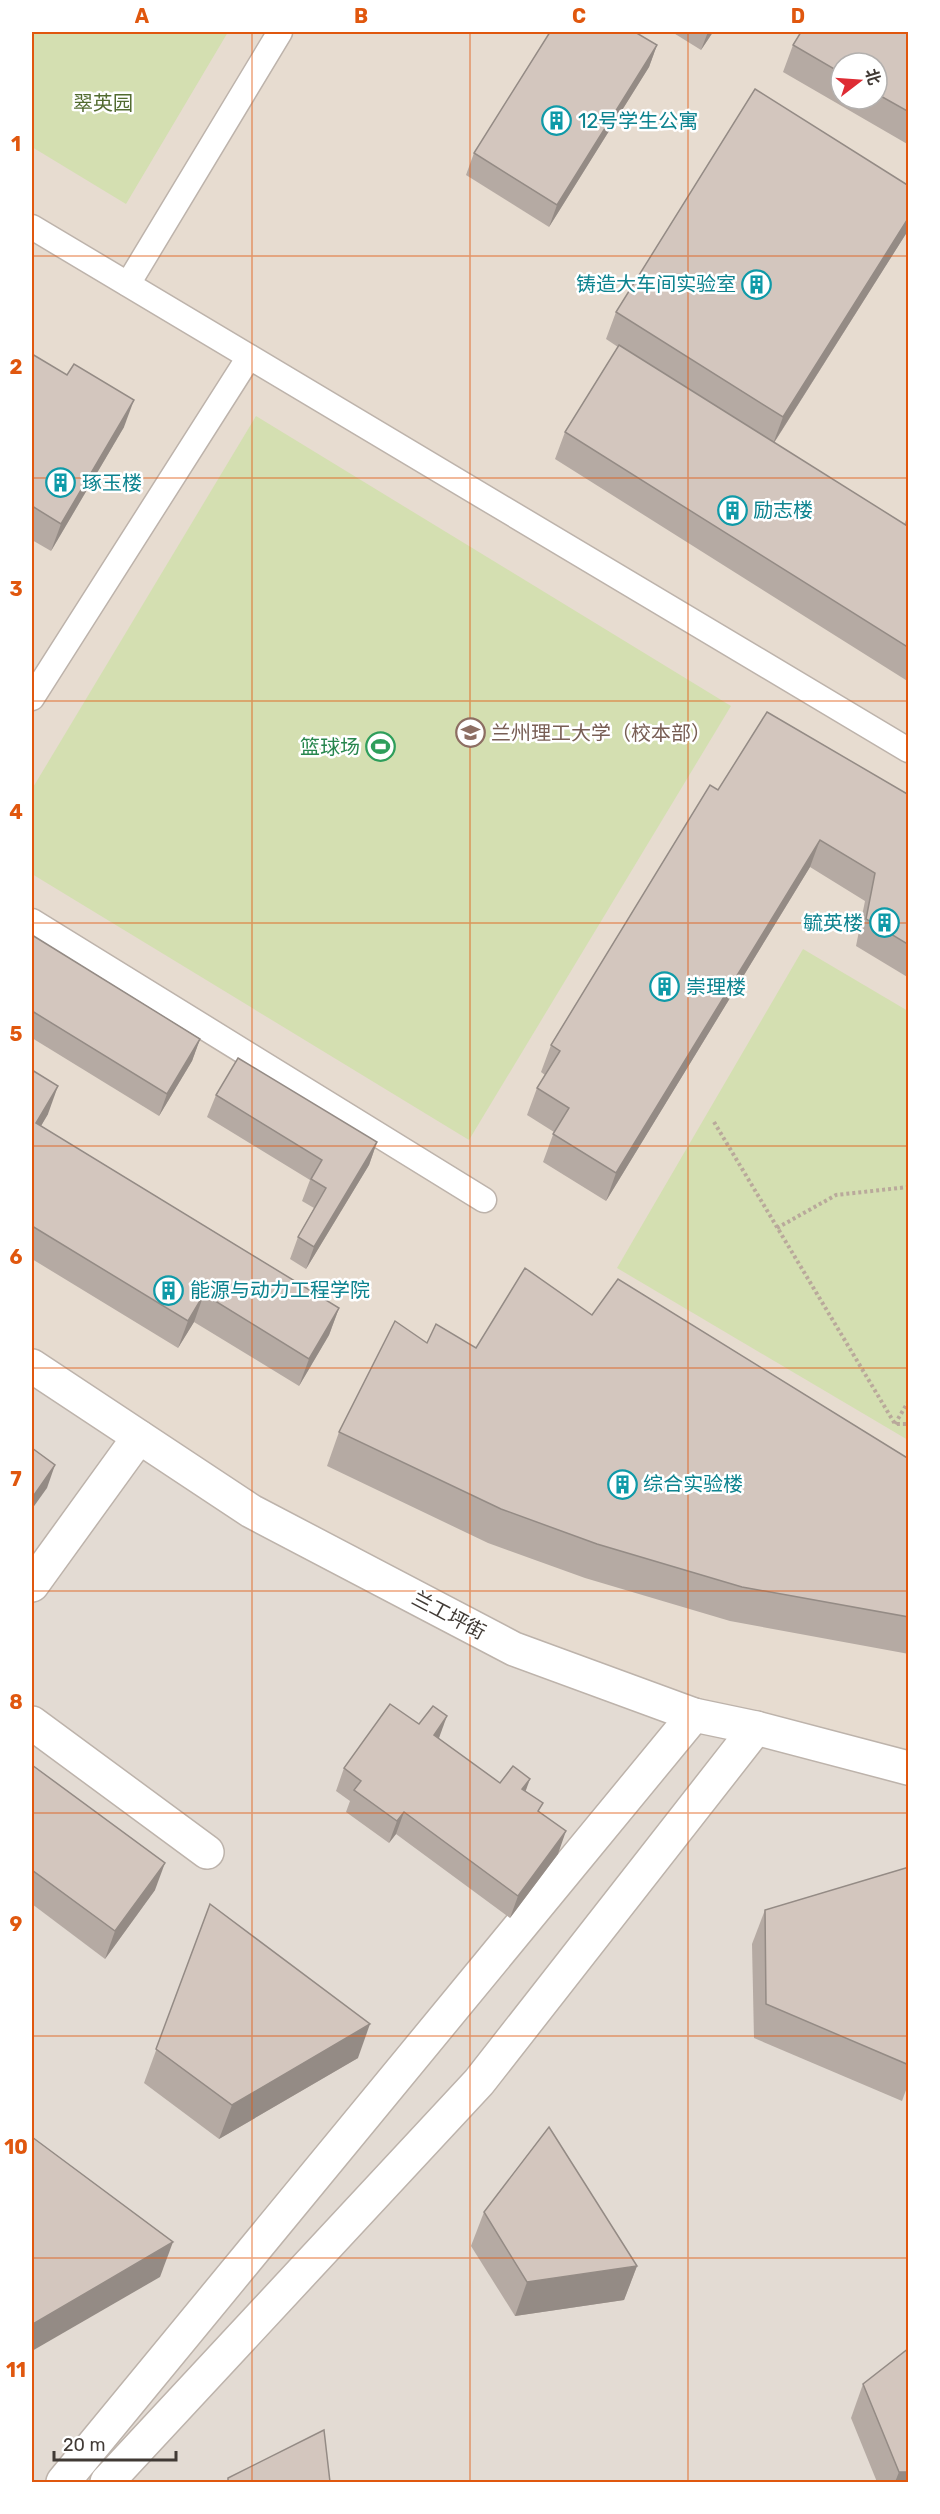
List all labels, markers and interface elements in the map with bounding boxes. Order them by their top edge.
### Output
text: A [135,4,150,28]
text: B [354,4,368,28]
text: C [572,4,586,28]
text: D [791,4,805,28]
north arrow [829,51,889,111]
text: 北 [861,66,884,87]
park label: 翠英园 [73,91,133,115]
building icon: 12号学生公寓 [541,105,573,137]
place label: 12号学生公寓 [578,109,698,133]
text: 1 [11,132,21,156]
building icon: 铸造大车间实验室 [741,268,773,300]
place label: 铸造大车间实验室 [576,272,736,296]
text: 2 [10,355,23,379]
building icon: 琢玉楼 [45,467,77,499]
place label: 琢玉楼 [82,471,142,495]
building icon: 励志楼 [716,494,748,526]
place label: 励志楼 [753,498,813,522]
text: 3 [9,577,23,601]
school or university icon: 兰州理工大学（校本部） [454,717,486,749]
place label: 兰州理工大学（校本部） [491,721,711,745]
sports icon: 篮球场 [365,731,397,763]
place label: 篮球场 [300,735,360,759]
text: 4 [9,800,23,824]
building icon: 毓英楼 [868,907,900,939]
place label: 毓英楼 [803,911,863,935]
building icon: 崇理楼 [649,971,681,1003]
place label: 崇理楼 [686,975,746,999]
text: 5 [10,1022,23,1046]
text: 6 [9,1245,23,1269]
building icon: 能源与动力工程学院 [153,1274,185,1306]
place label: 能源与动力工程学院 [190,1278,370,1302]
text: 7 [10,1467,22,1491]
building icon: 综合实验楼 [606,1468,638,1500]
place label: 综合实验楼 [643,1472,743,1496]
street label: 兰工坪街 [408,1586,490,1644]
text: 8 [9,1690,23,1714]
text: 9 [10,1912,23,1936]
text: 10 [4,2135,28,2159]
text: 11 [6,2358,26,2382]
scale bar [54,2424,176,2462]
text: 20 m [63,2434,105,2456]

